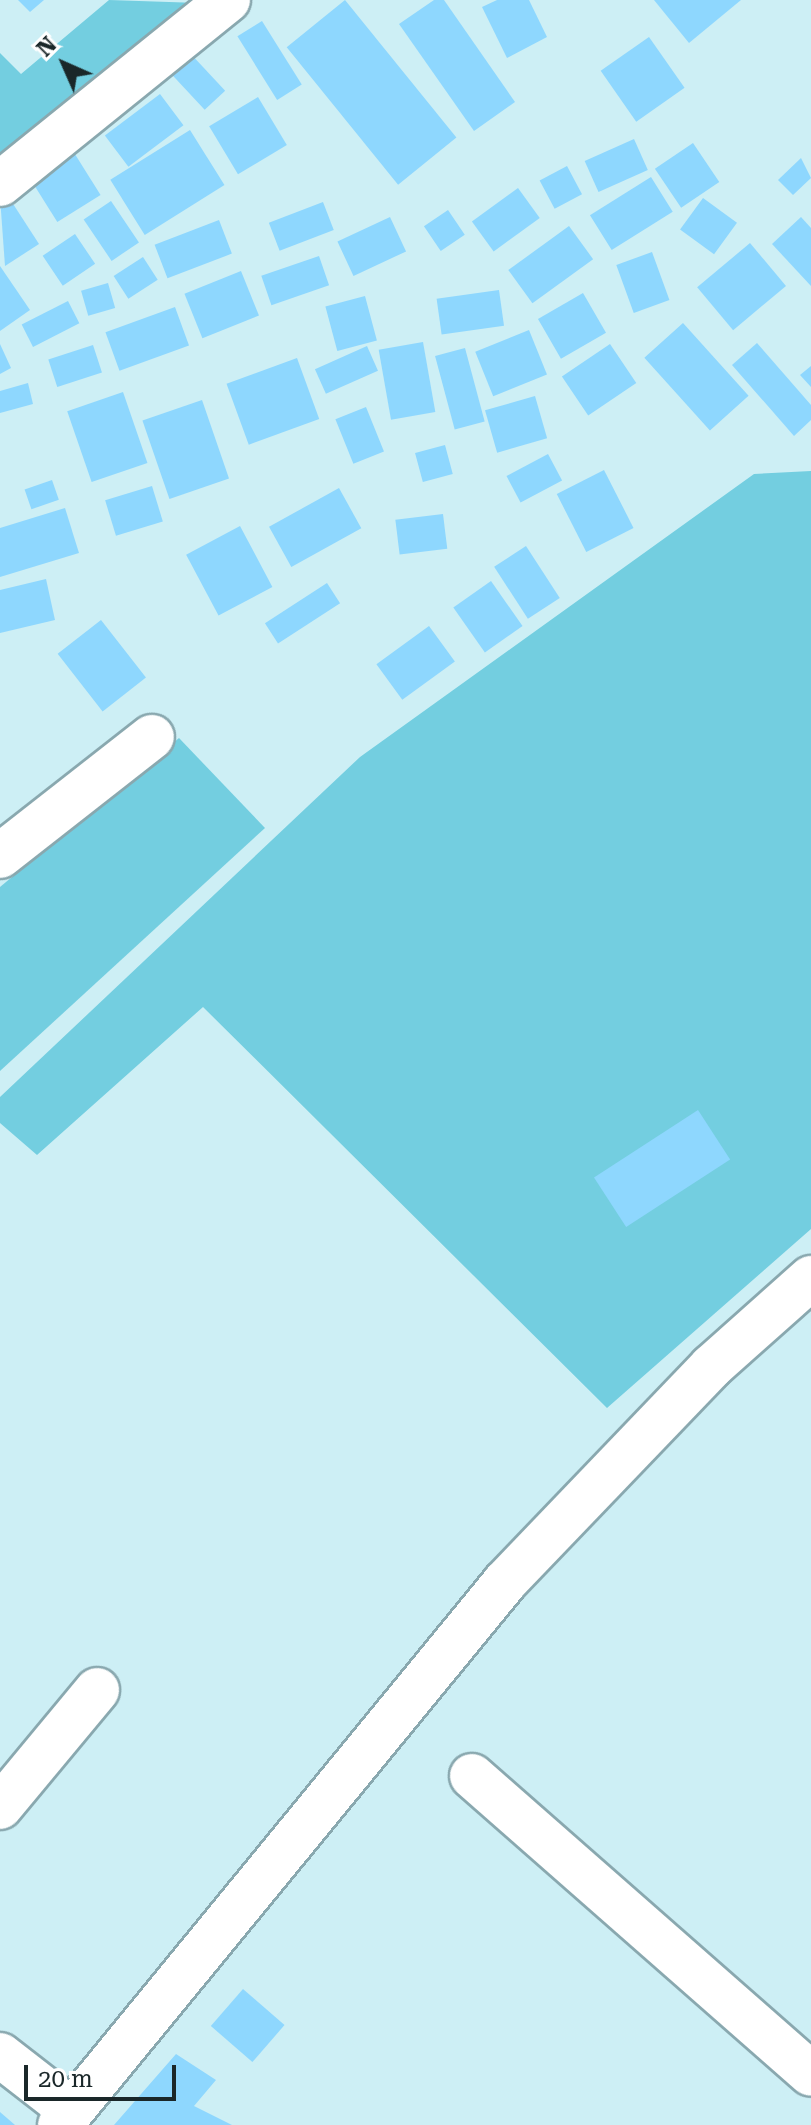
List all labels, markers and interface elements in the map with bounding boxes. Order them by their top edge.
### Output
north arrow [24,24,104,104]
text: N [32,32,62,62]
scale bar [28,2049,180,2099]
text: 20 m [38,2065,93,2093]

